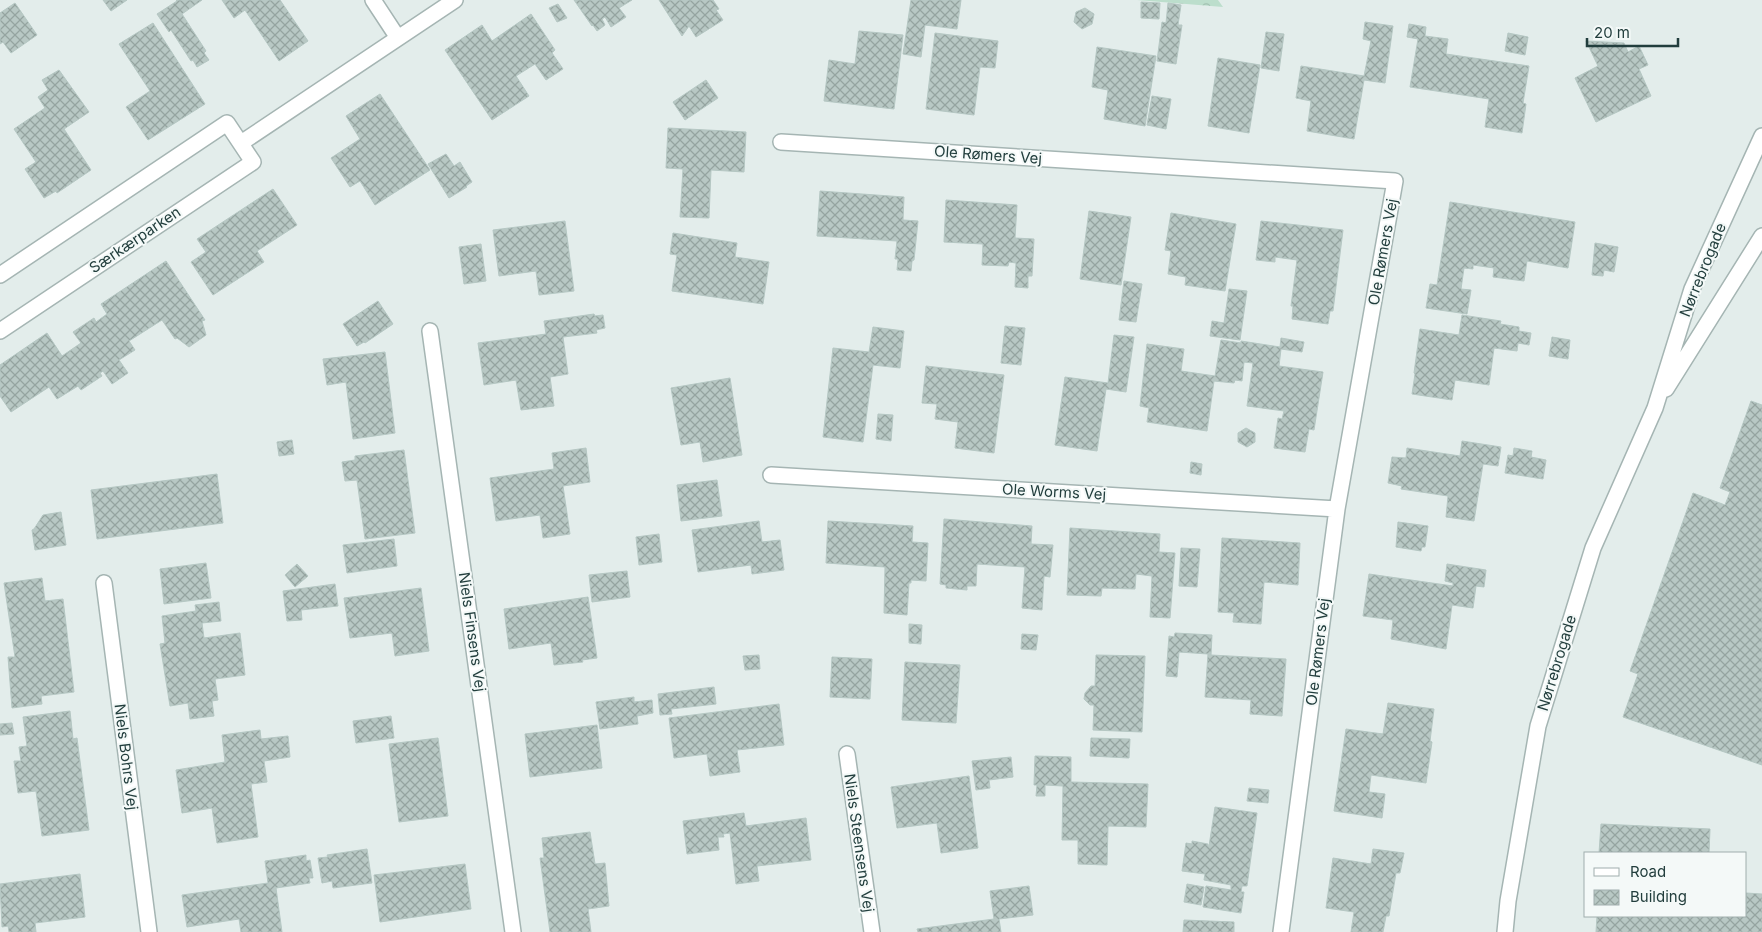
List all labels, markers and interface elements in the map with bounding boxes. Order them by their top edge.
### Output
scale bar [1587,15,1678,47]
text: 20 m [1594,23,1630,42]
street label: Ole Rømers Vej [933,141,1043,168]
street label: Ole Rømers Vej [1364,197,1401,307]
street label: Særkærparken [85,202,184,277]
street label: Nørrebrogade [1675,220,1730,319]
street label: Ole Worms Vej [1001,479,1107,504]
street label: Niels Finsens Vej [455,571,490,693]
street label: Ole Rømers Vej [1301,597,1334,707]
street label: Nørrebrogade [1533,613,1580,713]
street label: Niels Bohrs Vej [111,703,142,811]
street label: Niels Steensens Vej [840,772,879,913]
legend [1584,852,1747,917]
text: Road [1630,862,1666,881]
text: Building [1630,887,1687,906]

